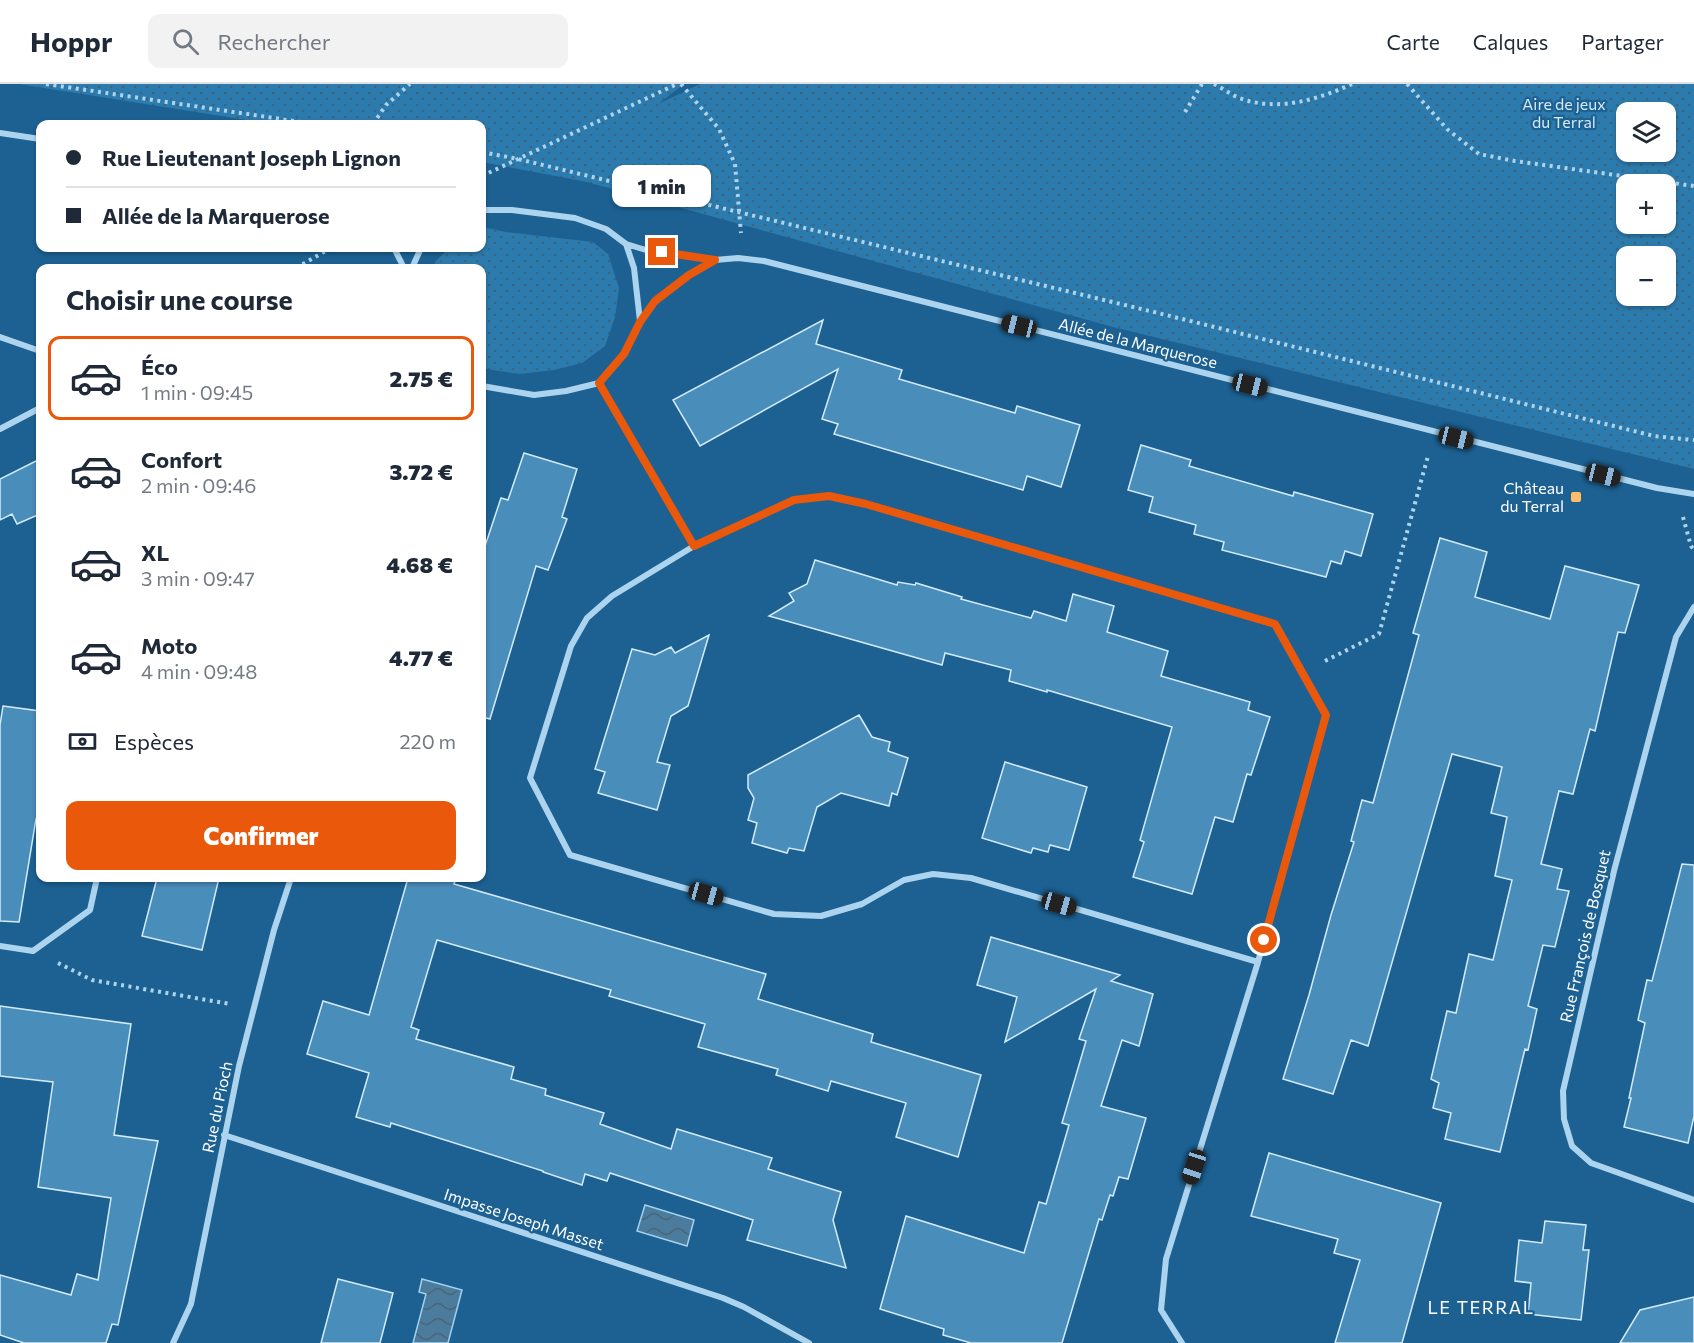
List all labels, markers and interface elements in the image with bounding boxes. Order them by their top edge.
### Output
search box [148,14,568,68]
text: Hoppr [30,24,112,58]
icon: search [169,25,202,58]
text: Rechercher [217,28,330,55]
text: Carte [1387,29,1440,54]
text: Calques [1473,29,1548,54]
text: Partager [1581,29,1664,54]
park label: Aire de jeux du Terral [1522,94,1606,131]
map controls [1616,102,1676,306]
button: layers [1616,102,1676,162]
text: Rue Lieutenant Joseph Lignon [102,144,401,171]
callout: 1 min [612,165,712,207]
text: 1 min [637,174,686,198]
button: + [1616,174,1676,234]
text: Allée de la Marquerose [102,202,330,229]
route end [648,238,675,265]
button: − [1616,246,1676,306]
text: Choisir une course [66,283,293,316]
car [999,313,1039,339]
street label: Allée de la Marquerose [1057,314,1219,371]
icon: car [69,351,123,405]
text: Éco [141,353,178,380]
text: 2.75 € [390,365,453,392]
car [1230,372,1270,398]
text: 1 min · 09:45 [141,380,253,404]
car [1436,425,1476,451]
icon: car [69,444,123,498]
text: Confort [141,446,222,473]
text: 3.72 € [390,458,453,485]
car [1583,462,1623,488]
text: 2 min · 09:46 [141,473,256,497]
place label: Château du Terral [1500,478,1564,515]
marker: Château du Terral [1569,490,1583,504]
icon: car [69,537,123,591]
text: XL [141,539,169,566]
text: 4.68 € [386,551,453,578]
text: 3 min · 09:47 [141,566,255,590]
icon: car [69,630,123,684]
text: Moto [141,632,197,659]
text: 4.77 € [389,644,453,671]
text: 4 min · 09:48 [141,659,257,683]
icon: cash [66,725,99,758]
text: Espèces [114,728,194,755]
text: 220 m [400,729,456,753]
button: Confirmer [66,801,456,870]
street label: Rue François de Bosquet [1555,847,1614,1024]
car [686,880,726,908]
car [1039,890,1079,918]
route start [1250,926,1277,953]
street label: Rue du Pioch [198,1059,235,1154]
car [1180,1147,1208,1187]
street label: Impasse Joseph Masset [442,1184,607,1253]
district label: LE TERRAL [1427,1296,1535,1318]

